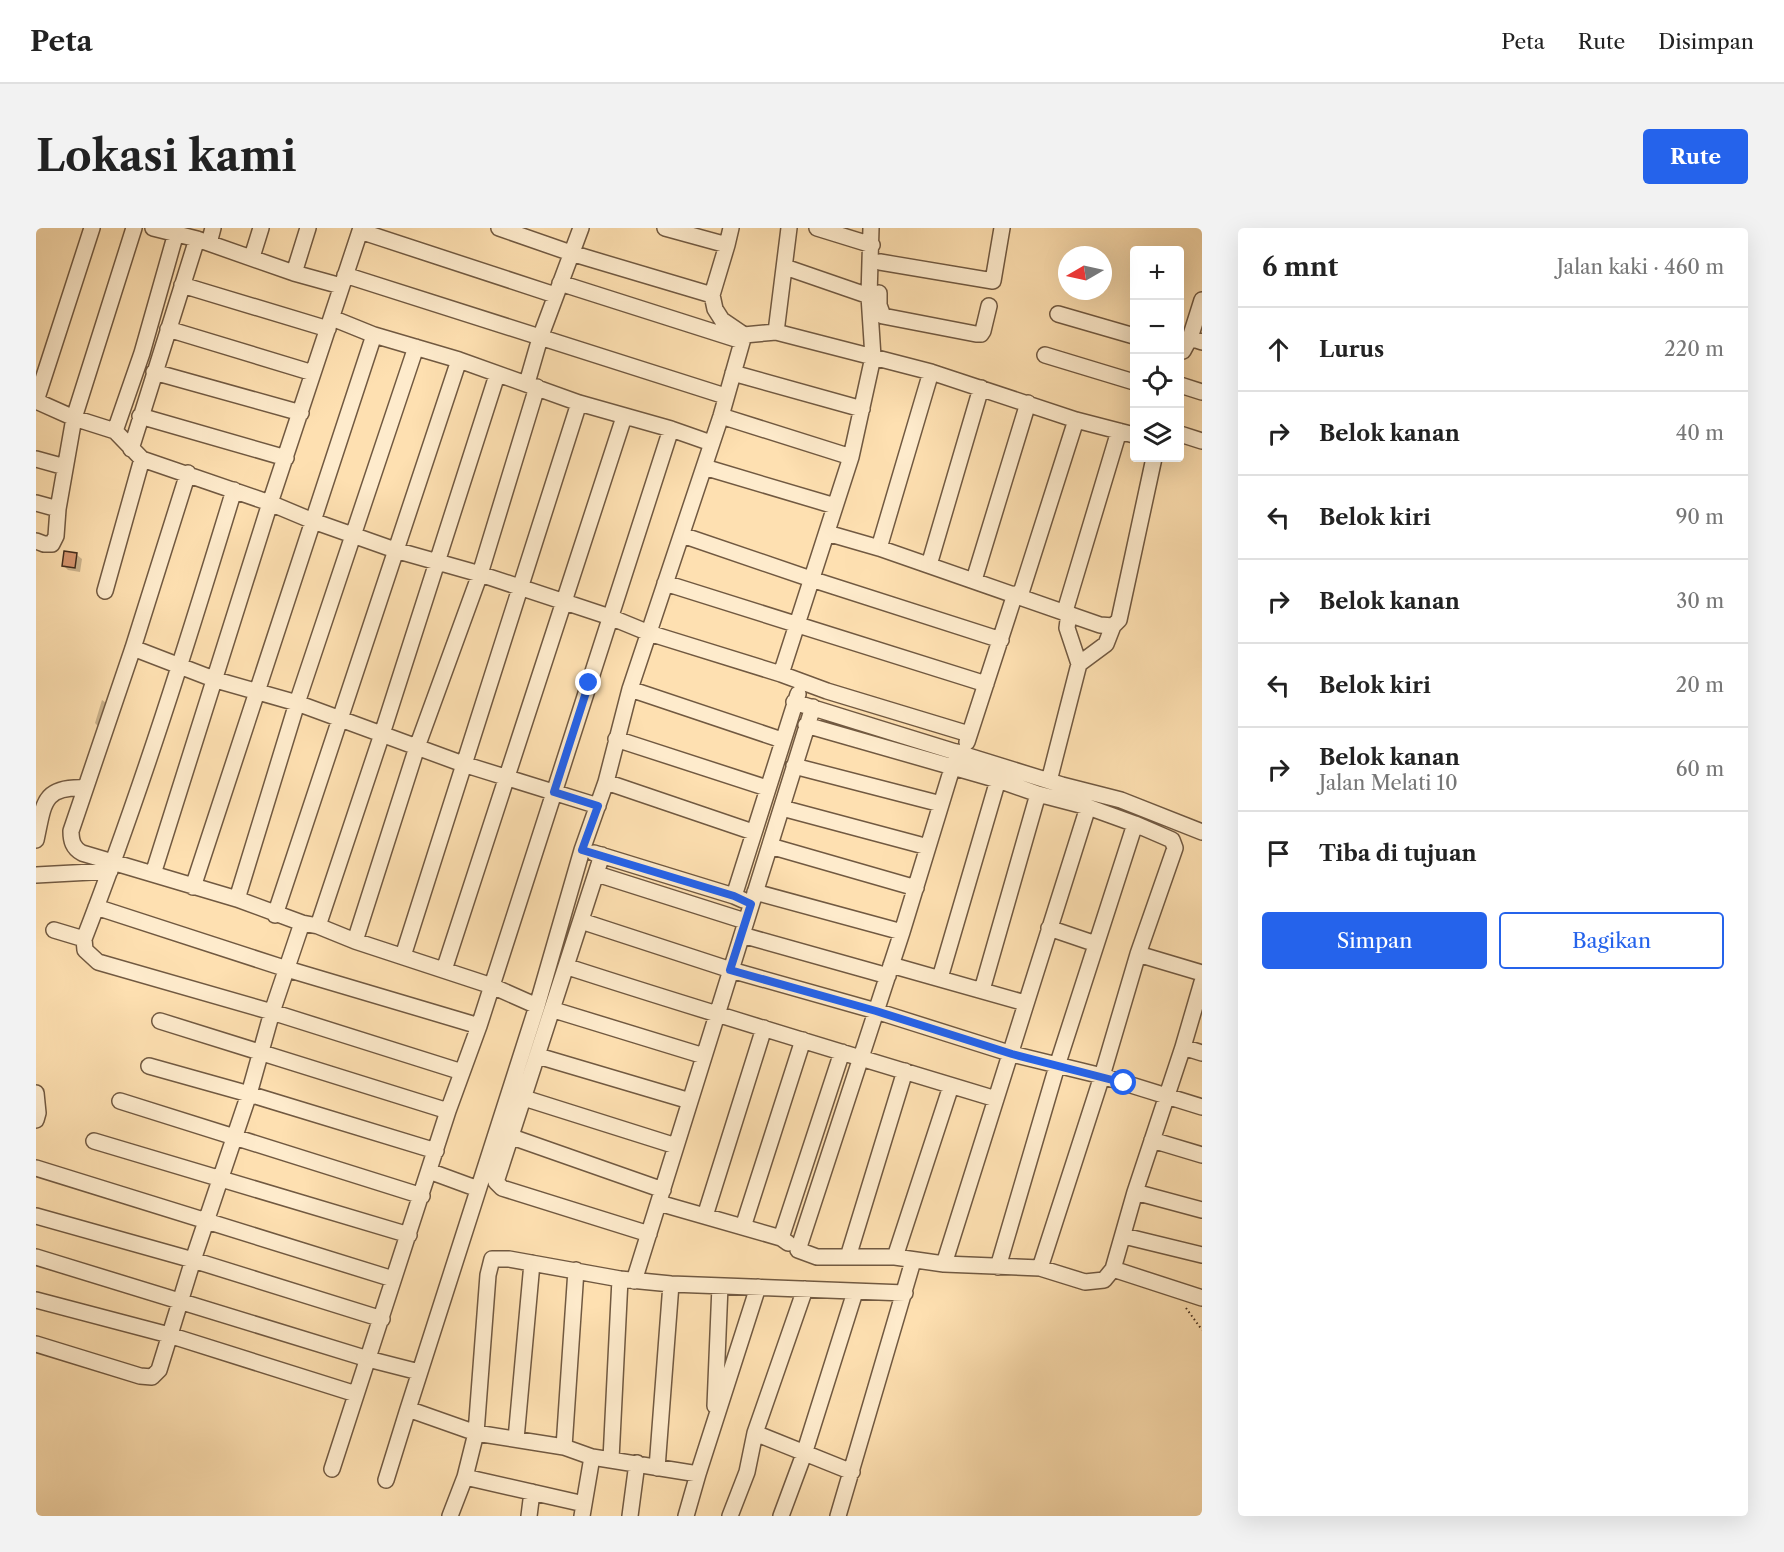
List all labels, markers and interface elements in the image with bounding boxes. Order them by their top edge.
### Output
text: Peta [30,24,93,58]
text: Peta [1501,29,1545,54]
text: Rute [1578,29,1625,54]
text: Disimpan [1658,29,1754,54]
button: Rute [1643,129,1748,184]
text: Lokasi kami [36,130,297,182]
north arrow [1058,246,1112,300]
map controls [1130,246,1184,462]
button: + [1130,246,1184,300]
text: 6 mnt [1262,251,1338,283]
text: Jalan kaki · 460 m [1557,255,1724,279]
button: − [1130,300,1184,354]
icon: ahead [1262,333,1295,366]
text: Lurus [1319,336,1384,363]
text: 220 m [1664,337,1724,361]
button: locate [1130,354,1184,408]
button: layers [1130,408,1184,462]
icon: right [1262,417,1295,450]
text: Belok kanan [1319,420,1460,447]
text: 40 m [1676,421,1724,445]
icon: left [1262,501,1295,534]
text: Belok kiri [1319,504,1431,531]
text: 90 m [1676,505,1724,529]
icon: right [1262,585,1295,618]
text: Belok kanan [1319,588,1460,615]
text: 30 m [1676,589,1724,613]
route end [575,669,601,695]
icon: left [1262,669,1295,702]
text: Belok kiri [1319,672,1431,699]
text: 20 m [1676,673,1724,697]
text: Belok kanan [1319,744,1460,771]
icon: right [1262,753,1295,786]
text: 60 m [1676,757,1724,781]
text: Jalan Melati 10 [1319,771,1458,795]
icon: arrive [1262,837,1295,870]
text: Tiba di tujuan [1319,840,1477,867]
button: Simpan [1262,912,1487,969]
button: Bagikan [1499,912,1724,969]
route start [1110,1069,1136,1095]

